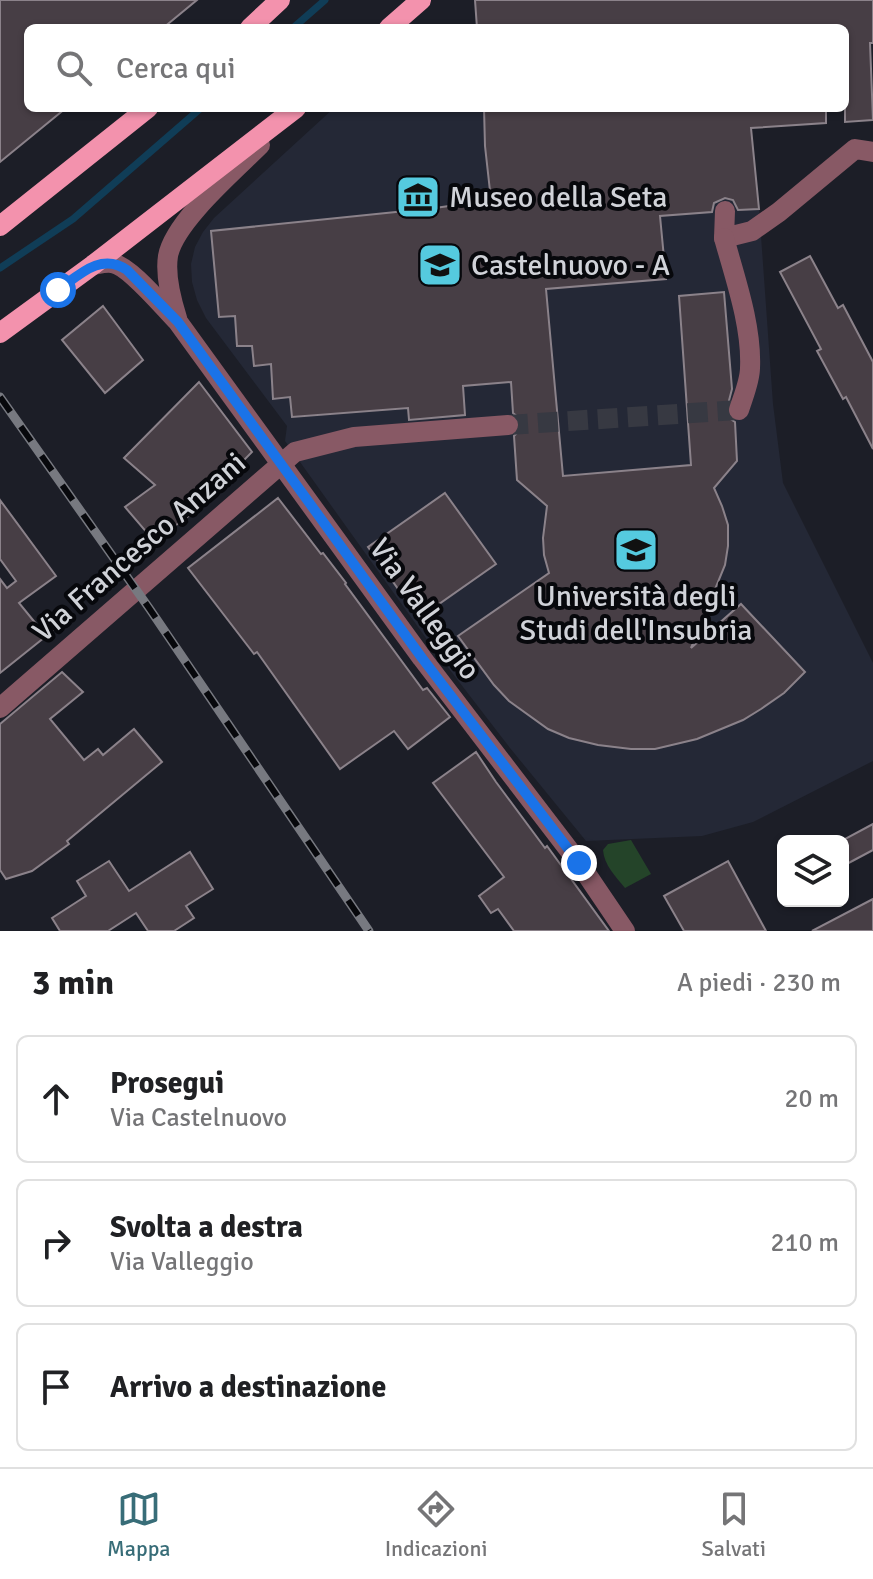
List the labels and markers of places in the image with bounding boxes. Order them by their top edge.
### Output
museum icon: Museo della Seta [394,173,442,221]
place label: Museo della Seta [449,179,667,216]
school or university icon: Castelnuovo - A [416,241,464,289]
place label: Castelnuovo - A [471,247,670,284]
school or university icon: Università degli Studi dell'Insubria [612,526,660,574]
place label: Università degli Studi dell'Insubria [519,578,753,649]

